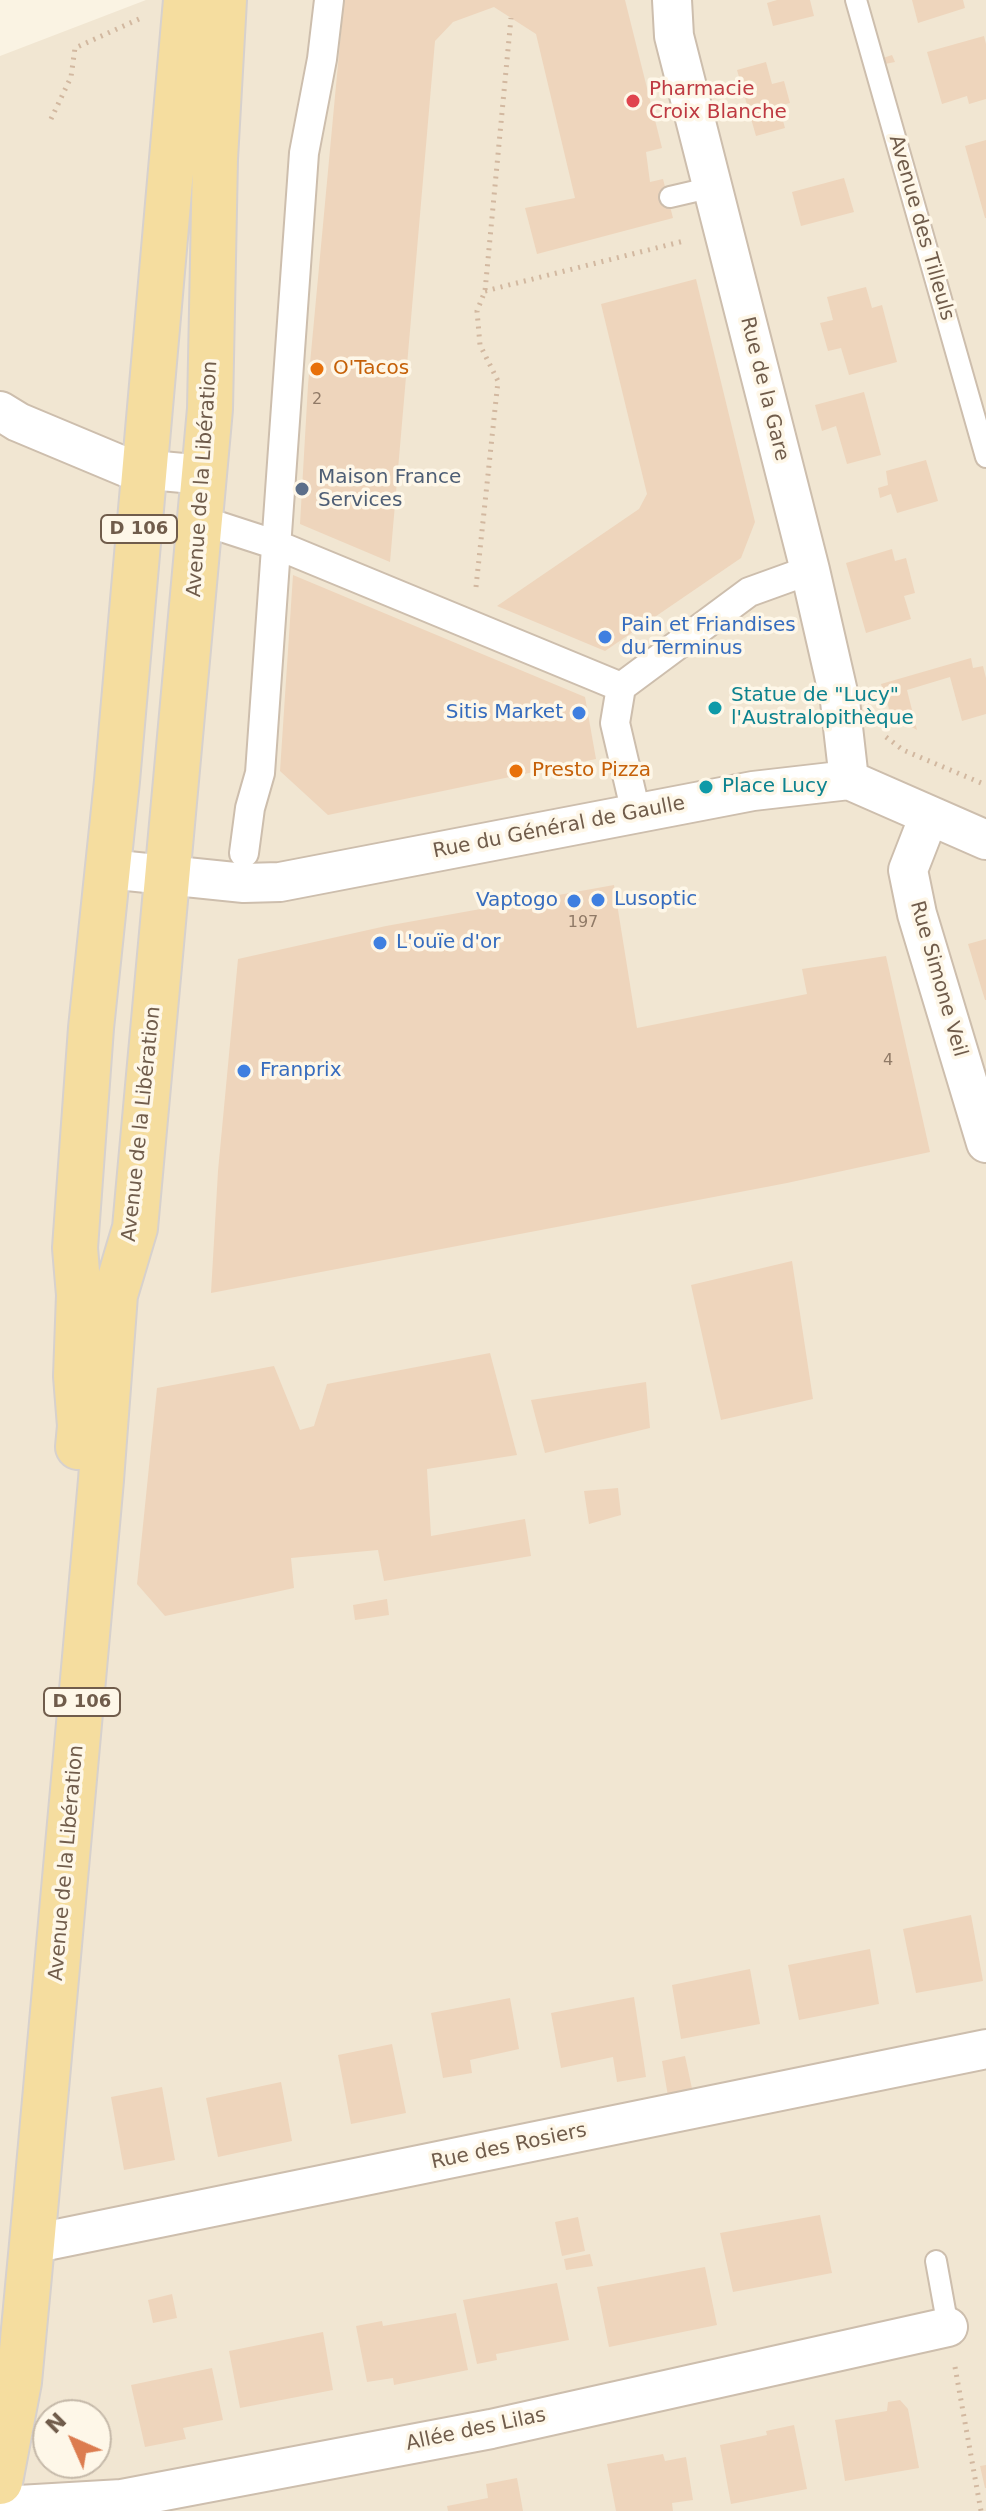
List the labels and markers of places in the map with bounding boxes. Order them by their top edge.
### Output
place label: Pharmacie Croix Blanche [649,78,787,125]
marker: Pharmacie Croix Blanche [624,92,642,110]
place label: O'Tacos [333,357,409,381]
marker: O'Tacos [308,360,326,378]
place label: Maison France Services [318,466,461,513]
marker: Maison France Services [293,480,311,498]
place label: Pain et Friandises du Terminus [621,614,796,661]
marker: Pain et Friandises du Terminus [596,628,614,646]
place label: Statue de "Lucy" l'Australopithèque [731,684,914,731]
marker: Statue de "Lucy" l'Australopithèque [706,699,724,717]
place label: Sitis Market [446,701,563,725]
marker: Sitis Market [570,704,588,722]
place label: Presto Pizza [532,759,651,783]
marker: Presto Pizza [507,762,525,780]
place label: Place Lucy [722,775,828,799]
marker: Place Lucy [697,778,715,796]
place label: Lusoptic [614,888,697,912]
place label: Vaptogo [476,889,558,913]
marker: Lusoptic [589,891,607,909]
marker: Vaptogo [565,892,583,910]
place label: L'ouïe d'or [396,931,500,955]
marker: L'ouïe d'or [371,934,389,952]
place label: Franprix [260,1059,342,1083]
marker: Franprix [235,1062,253,1080]

